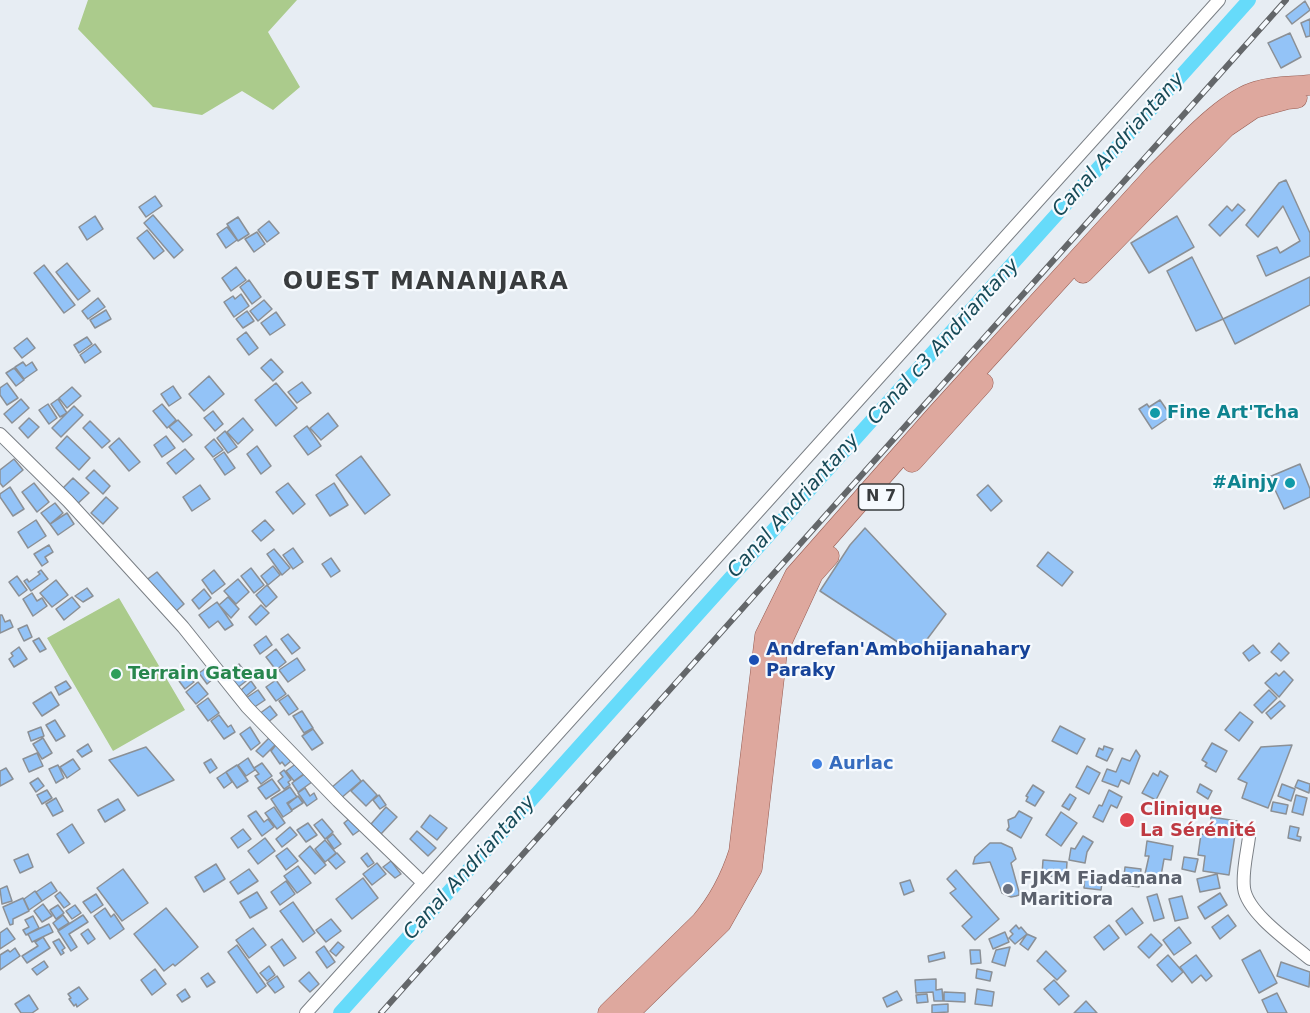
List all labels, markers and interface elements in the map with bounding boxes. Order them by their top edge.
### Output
water label: Canal Andriantany [1048,68,1190,222]
water label: Canal c3 Andriantany [863,254,1025,430]
district label: OUEST MANANJARA [283,269,569,297]
place label: Fine Art'Tcha [1167,402,1299,424]
marker: Fine Art'Tcha [1148,406,1162,420]
water label: Canal Andriantany [723,429,865,583]
place label: #Ainjy [1212,472,1278,494]
marker: #Ainjy [1283,476,1297,490]
road number: N 7 [858,484,904,510]
place label: Andrefan'Ambohijanahary Paraky [766,639,1031,682]
marker: Andrefan'Ambohijanahary Paraky [747,653,761,667]
place label: Terrain Gateau [128,663,278,685]
marker: Terrain Gateau [109,667,123,681]
place label: Aurlac [829,753,894,775]
marker: Aurlac [810,757,824,771]
water label: Canal Andriantany [399,791,541,945]
place label: Clinique La Sérénité [1140,799,1256,842]
marker: Clinique La Sérénité [1118,811,1136,829]
place label: FJKM Fiadanana Maritiora [1020,868,1183,910]
marker: FJKM Fiadanana Maritiora [1001,882,1015,896]

